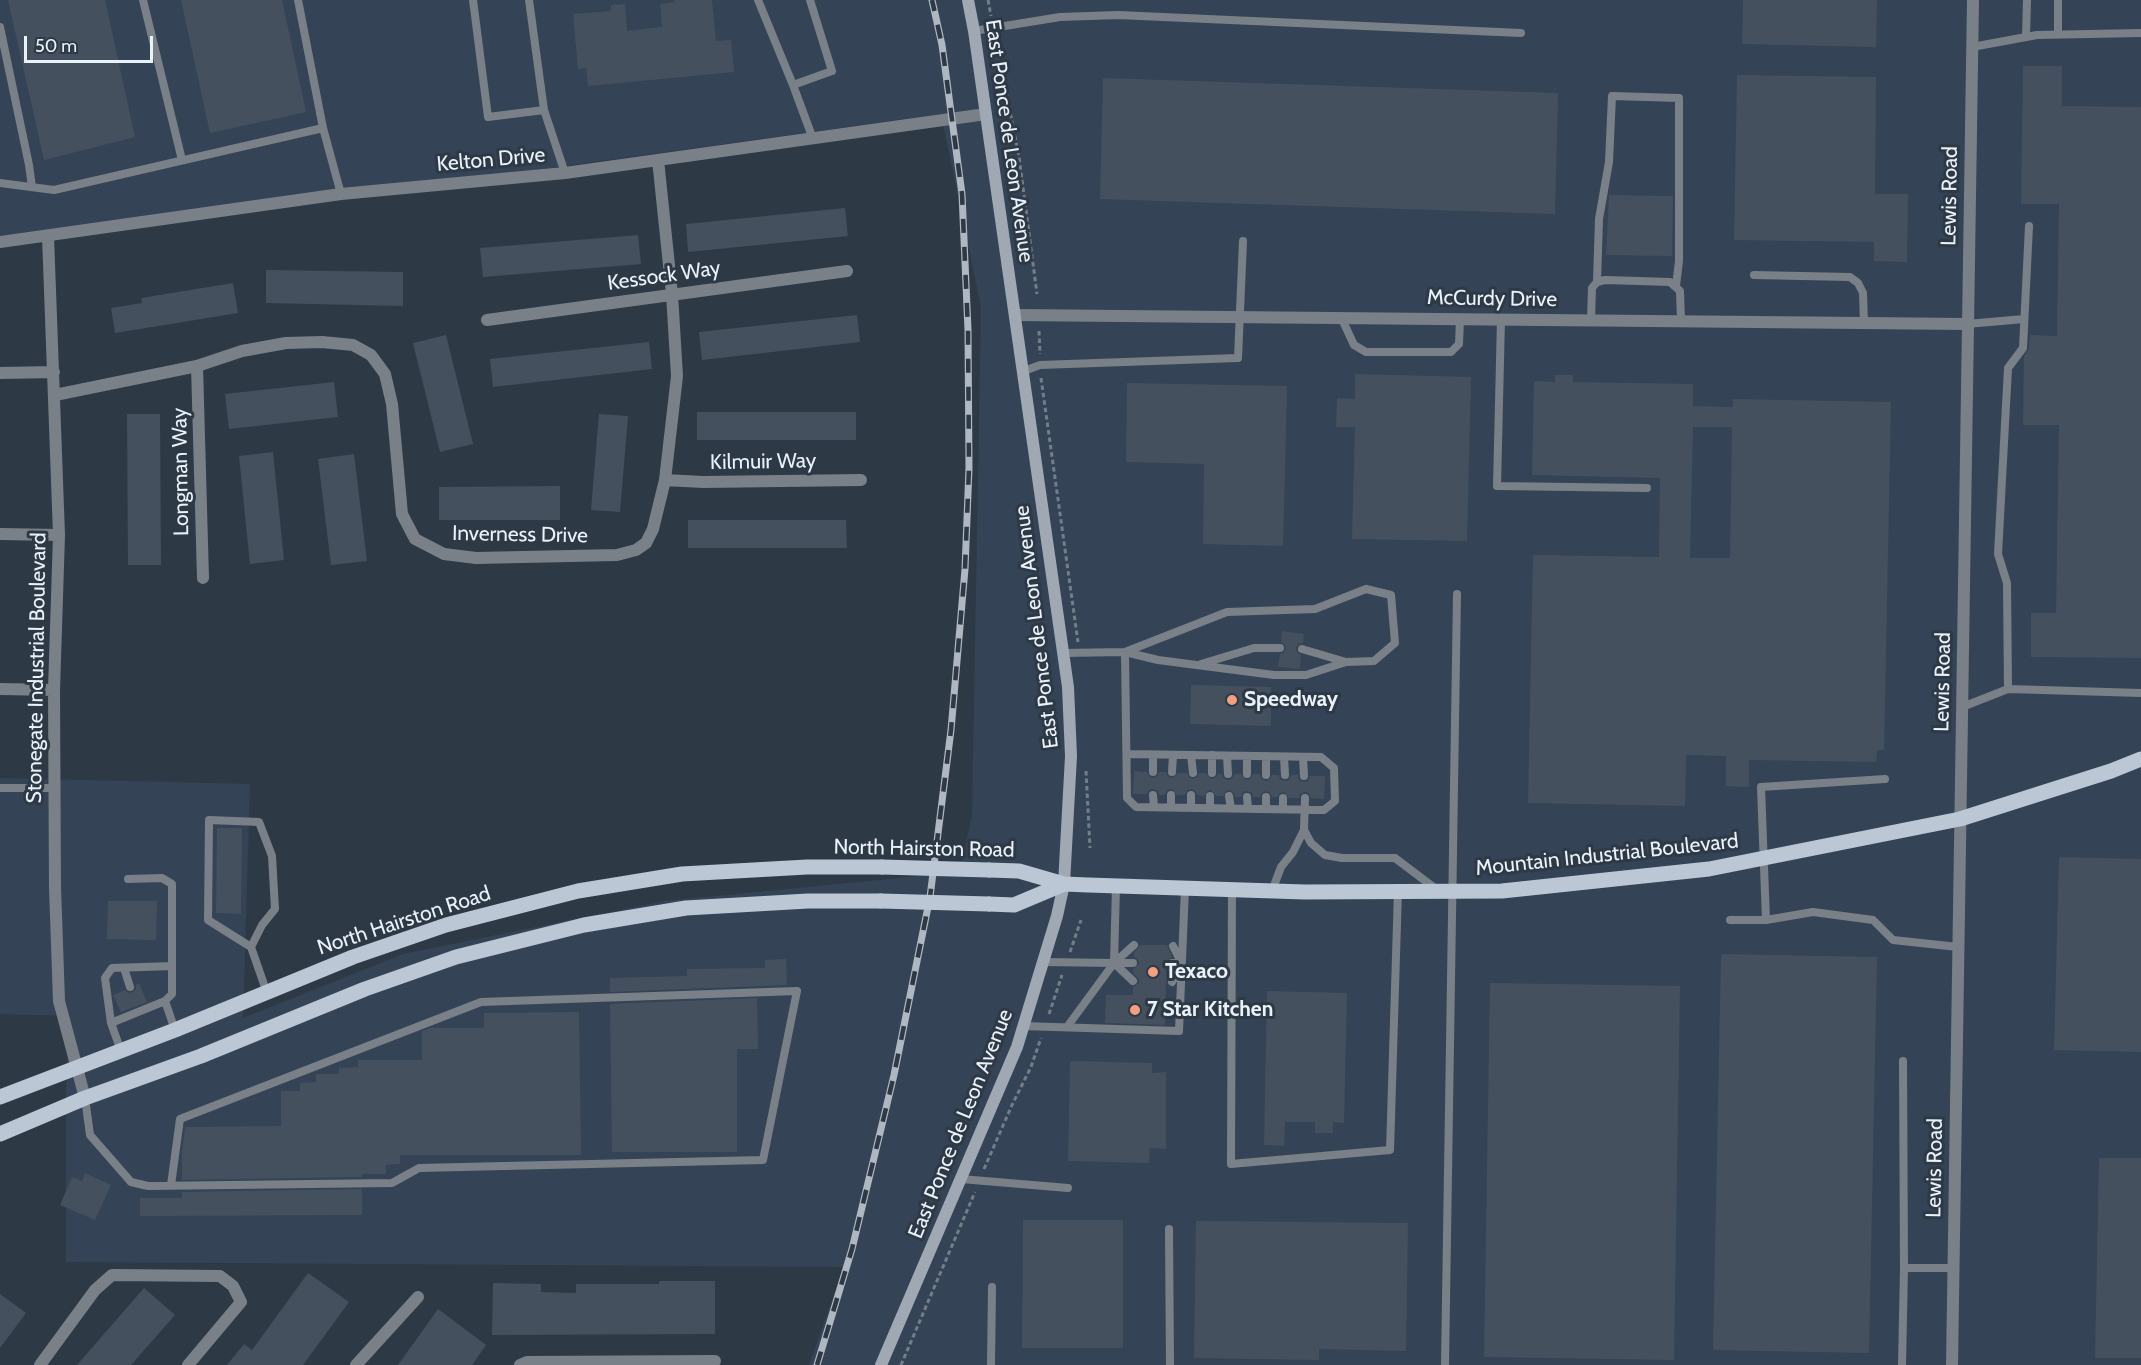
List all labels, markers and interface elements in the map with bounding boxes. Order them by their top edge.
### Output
street label: East Ponce de Leon Avenue [979,18,1039,264]
scale bar [27,24,156,62]
text: 50 m [35,35,77,57]
street label: Kelton Drive [436,143,546,177]
street label: Lewis Road [1937,146,1963,246]
street label: Kessock Way [606,256,722,296]
street label: McCurdy Drive [1427,285,1557,313]
street label: Longman Way [167,408,195,536]
street label: Kilmuir Way [710,448,816,476]
street label: East Ponce de Leon Avenue [1010,504,1064,750]
street label: Inverness Drive [452,521,588,549]
street label: Stonegate Industrial Boulevard [22,532,52,804]
street label: Lewis Road [1930,632,1956,732]
place label: Speedway [1244,687,1338,713]
marker: Speedway [1225,693,1239,707]
street label: Mountain Industrial Boulevard [1474,829,1740,881]
street label: North Hairston Road [833,835,1015,863]
street label: North Hairston Road [314,881,494,961]
place label: Texaco [1165,959,1228,985]
marker: Texaco [1146,965,1160,979]
place label: 7 Star Kitchen [1147,997,1273,1023]
marker: 7 Star Kitchen [1128,1003,1142,1017]
street label: East Ponce de Leon Avenue [903,1006,1019,1242]
street label: Lewis Road [1922,1118,1948,1218]

